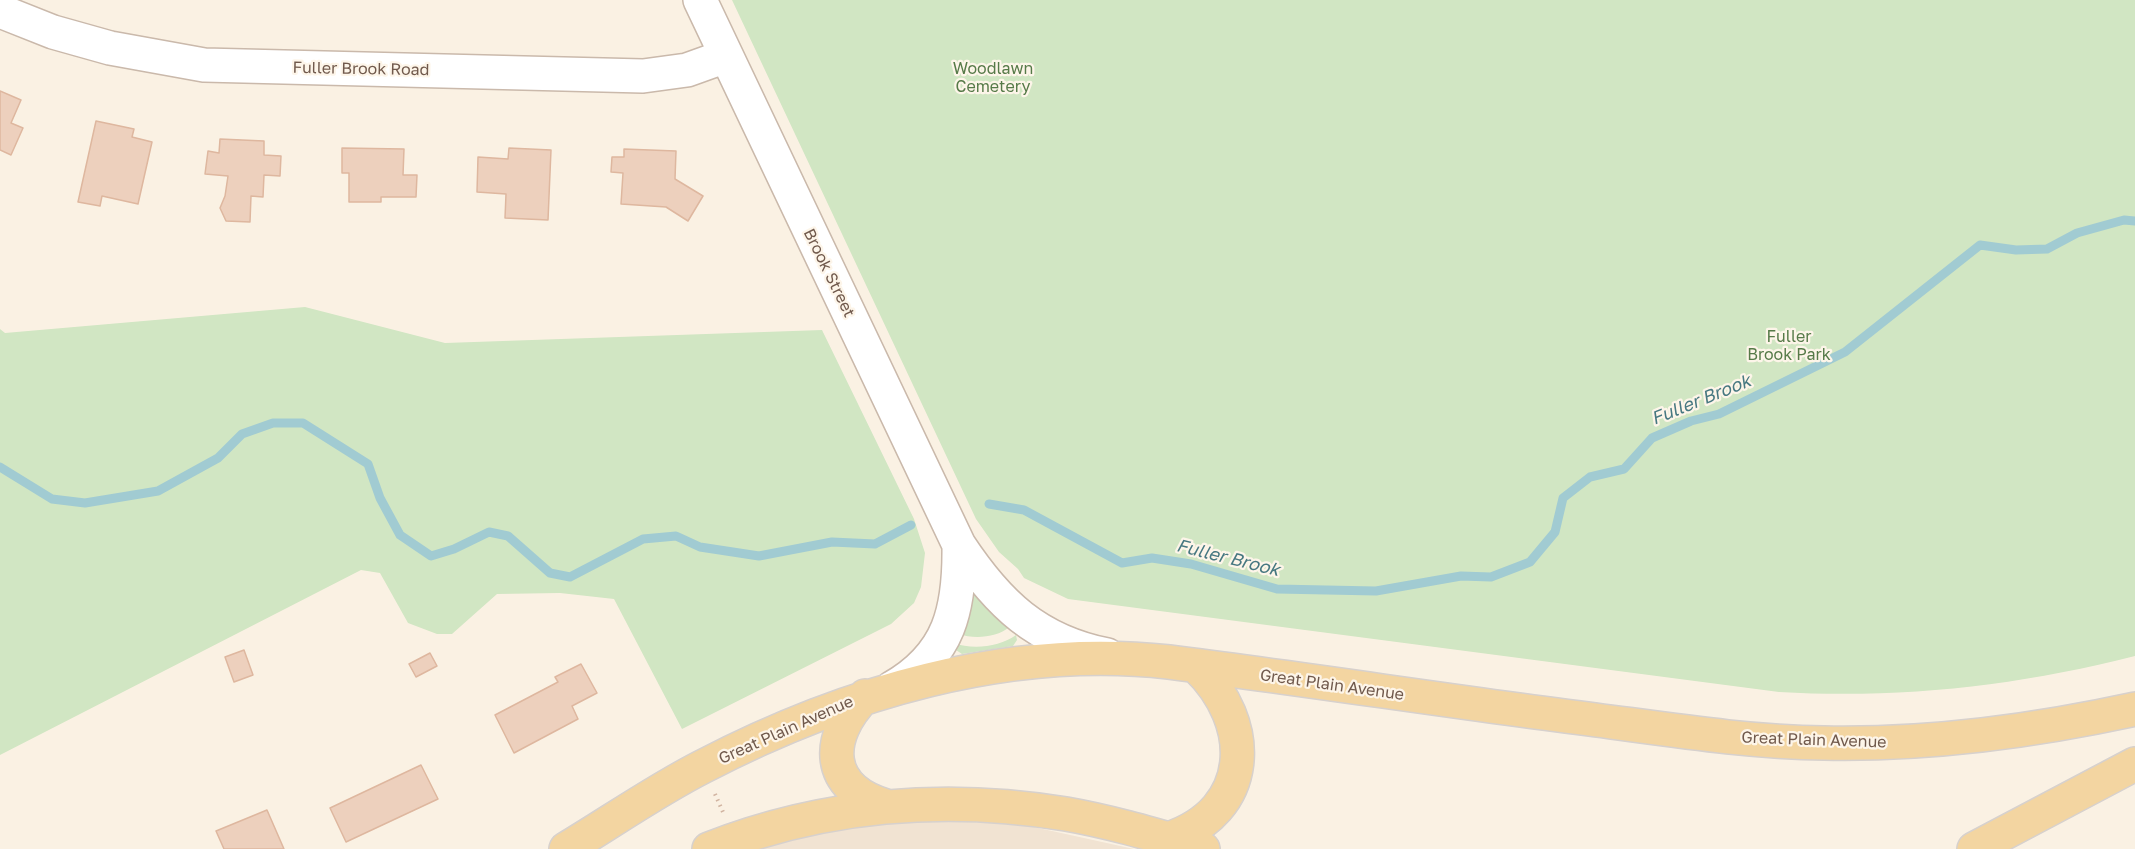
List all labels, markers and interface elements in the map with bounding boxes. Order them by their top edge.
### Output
street label: Fuller Brook Road [292,58,430,80]
park label: Woodlawn Cemetery [953,59,1033,97]
street label: Brook Street [799,225,859,321]
park label: Fuller Brook Park [1747,327,1831,365]
water label: Fuller Brook [1648,370,1754,430]
water label: Fuller Brook [1174,535,1282,581]
street label: Great Plain Avenue [1259,665,1405,705]
street label: Great Plain Avenue [716,692,856,768]
street label: Great Plain Avenue [1741,728,1887,752]

